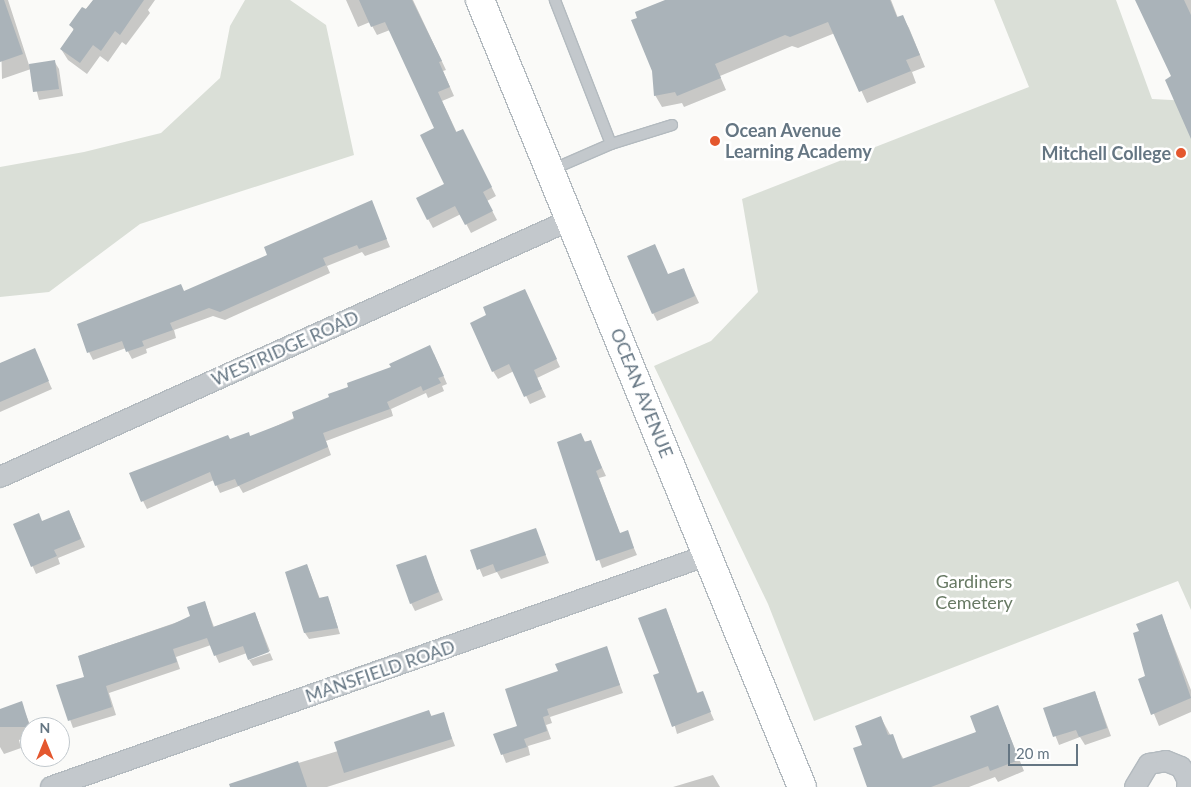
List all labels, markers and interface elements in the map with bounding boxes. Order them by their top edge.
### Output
place label: Ocean Avenue Learning Academy [725,120,872,162]
marker: Ocean Avenue Learning Academy [709,135,721,147]
place label: Mitchell College [1042,142,1171,164]
marker: Mitchell College [1175,147,1187,159]
street label: WESTRIDGE ROAD [208,306,362,390]
street label: OCEAN AVENUE [606,325,678,461]
park label: Gardiners Cemetery [935,571,1013,614]
street label: MANSFIELD ROAD [302,635,458,707]
north arrow [20,717,70,767]
text: N [40,719,50,736]
scale bar [1011,734,1081,766]
text: 20 m [1016,744,1050,762]

